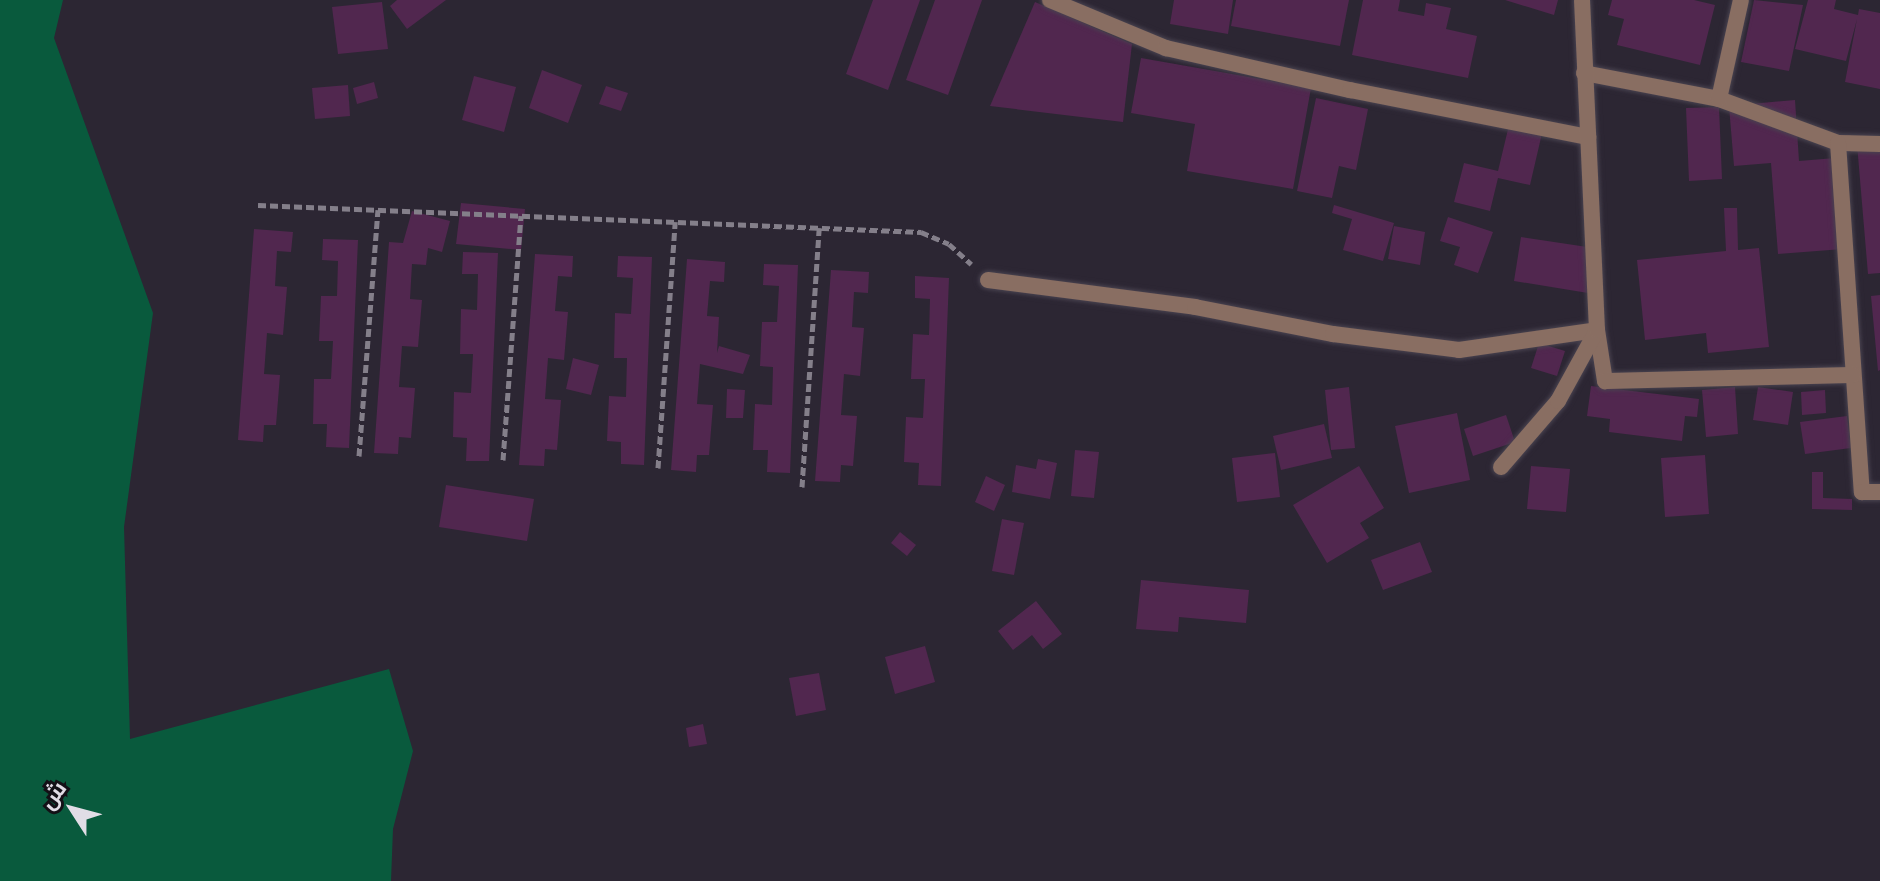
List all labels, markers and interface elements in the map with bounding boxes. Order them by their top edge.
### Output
north arrow [32,769,112,849]
text: ش [32,775,73,815]

